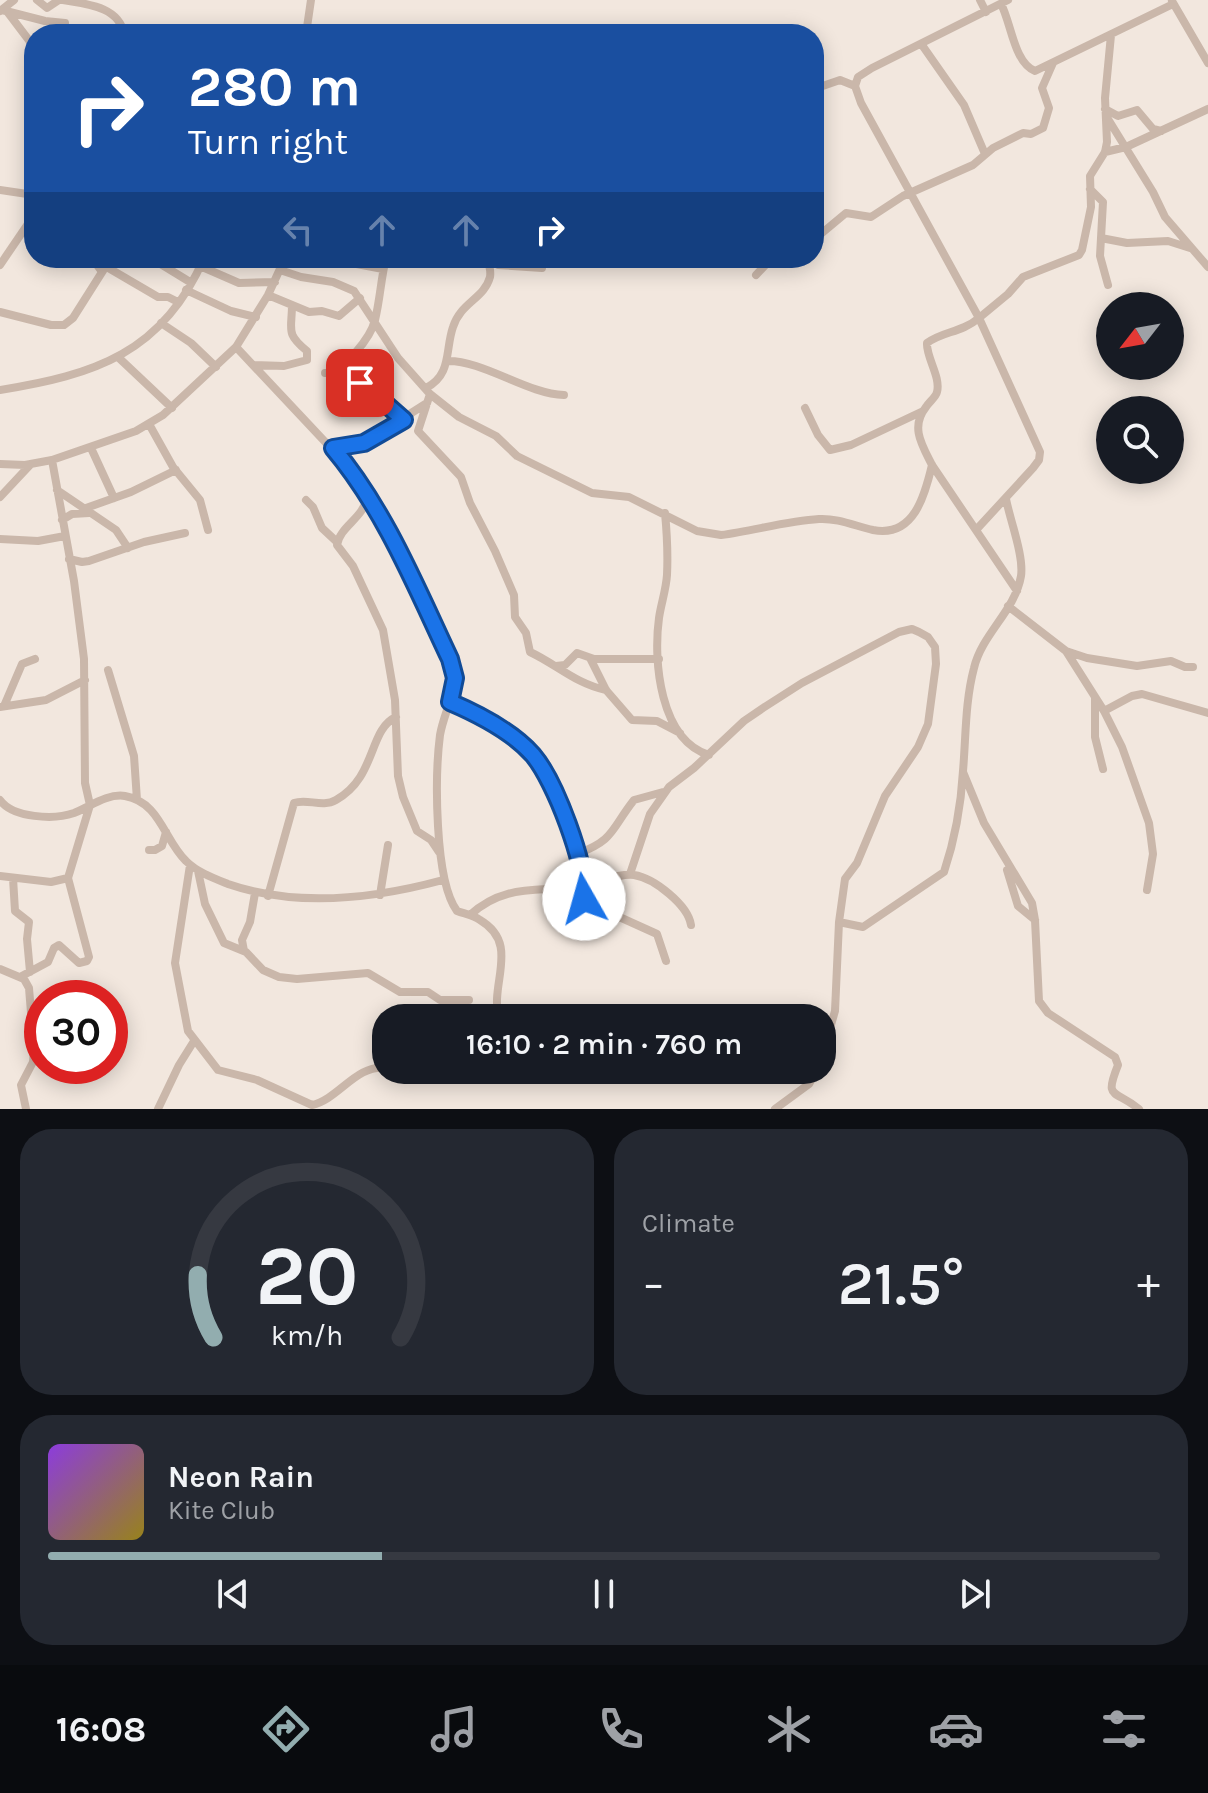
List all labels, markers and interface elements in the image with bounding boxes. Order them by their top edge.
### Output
text: 280 m [188,54,361,119]
icon: right [56,56,160,160]
text: Turn right [188,121,348,163]
icon: left [276,208,320,252]
icon: ahead [360,208,404,252]
icon: ahead [444,208,488,252]
icon: right [528,208,572,252]
north arrow [1096,292,1184,380]
map controls [1096,292,1184,484]
pin [326,349,394,417]
icon: arrive [338,361,382,405]
button: search [1096,396,1184,484]
position arrow [542,857,626,941]
speed limit sign: 30 [24,980,128,1084]
text: 16:10 · 2 min · 760 m [466,1026,742,1062]
text: Climate [642,1208,735,1239]
text: 20 [256,1228,358,1325]
text: 21.5° [838,1249,964,1319]
text: − [642,1258,665,1309]
text: + [1137,1258,1160,1309]
text: km/h [271,1319,343,1352]
text: Neon Rain [168,1459,314,1495]
text: Kite Club [168,1495,275,1526]
icon: previous [211,1572,255,1616]
icon: pause [582,1572,626,1616]
icon: next [953,1572,997,1616]
icon: directions [258,1701,314,1757]
icon: music [426,1701,482,1757]
icon: phone [593,1701,649,1757]
icon: climate [761,1701,817,1757]
icon: car [928,1701,984,1757]
icon: filters [1096,1701,1152,1757]
text: 16:08 [56,1708,146,1750]

